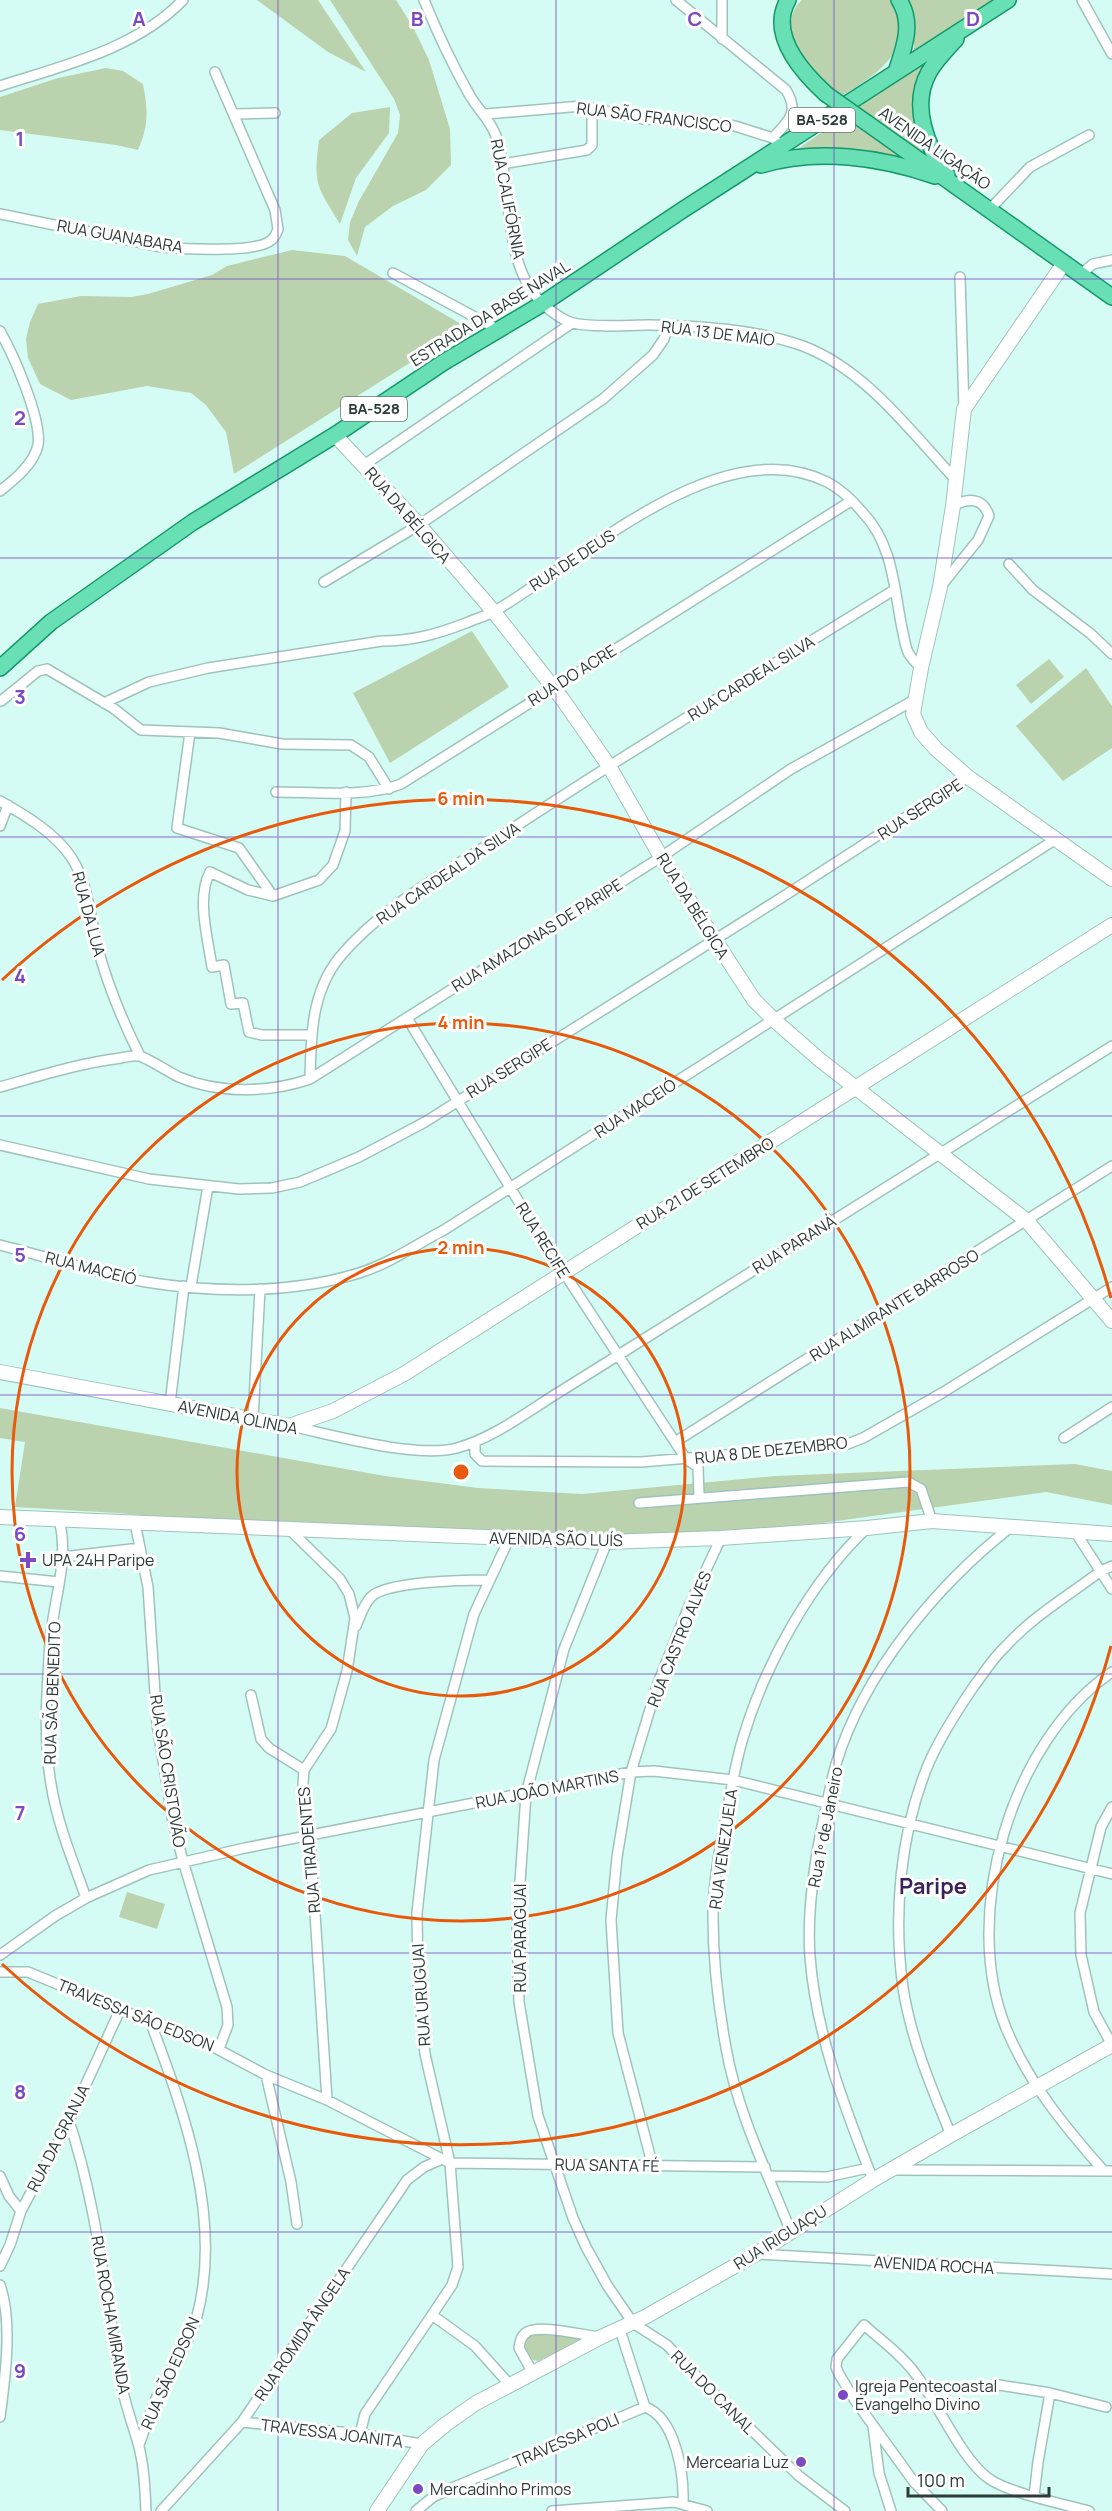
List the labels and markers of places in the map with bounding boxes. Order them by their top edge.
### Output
centre of rings [451,1462,471,1482]
place label: UPA 24H Paripe [42,1549,154,1571]
marker: UPA 24H Paripe [19,1551,37,1569]
place label: Igreja Pentecoastal Evangelho Divino [855,2375,997,2415]
marker: Igreja Pentecoastal Evangelho Divino [836,2388,850,2402]
place label: Mercearia Luz [686,2451,789,2473]
marker: Mercearia Luz [794,2455,808,2469]
place label: Mercadinho Primos [430,2478,571,2500]
marker: Mercadinho Primos [411,2482,425,2496]

